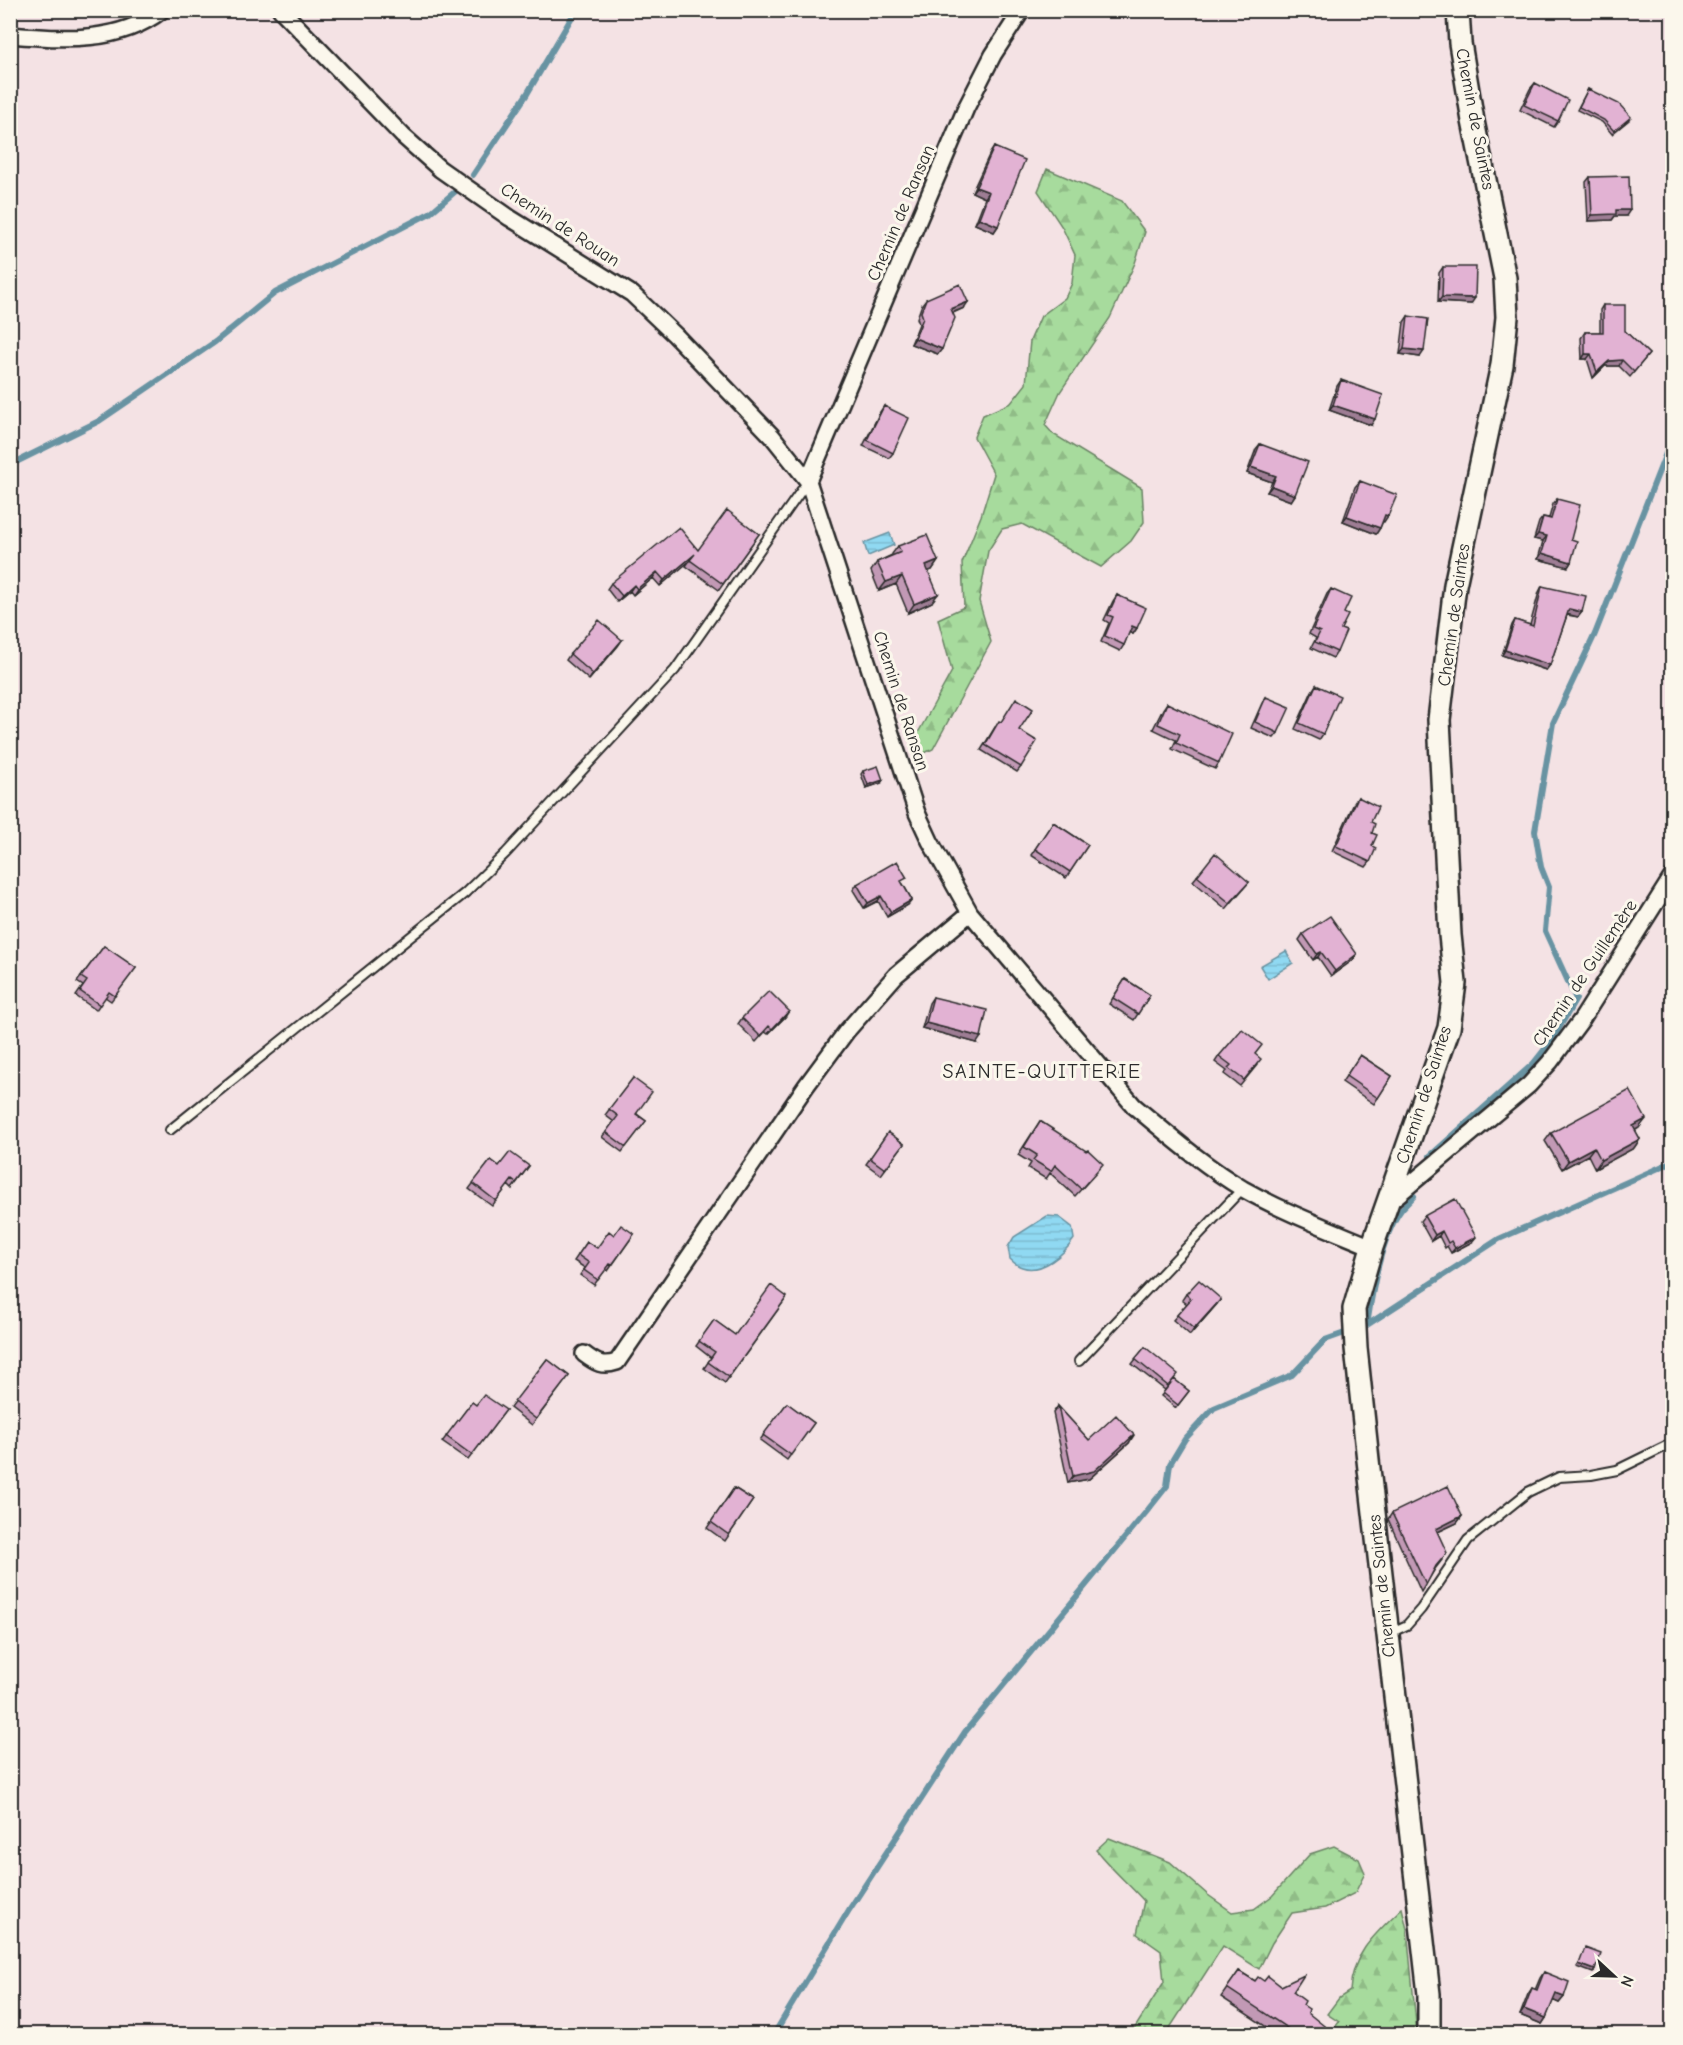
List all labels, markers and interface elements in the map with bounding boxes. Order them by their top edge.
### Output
street label: Chemin de Saintes [1451,47,1499,191]
street label: Chemin de Ransan [863,142,939,284]
street label: Chemin de Rouan [497,179,623,271]
street label: Chemin de Saintes [1434,542,1474,688]
street label: Chemin de Ransan [869,628,933,774]
street label: Chemin de Guillemère [1528,896,1642,1050]
street label: Chemin de Saintes [1392,1023,1456,1167]
district label: SAINTE-QUITTERIE [943,1060,1142,1083]
street label: Chemin de Saintes [1364,1513,1400,1659]
north arrow [1584,1946,1644,2006]
text: N [1617,1973,1637,1989]

